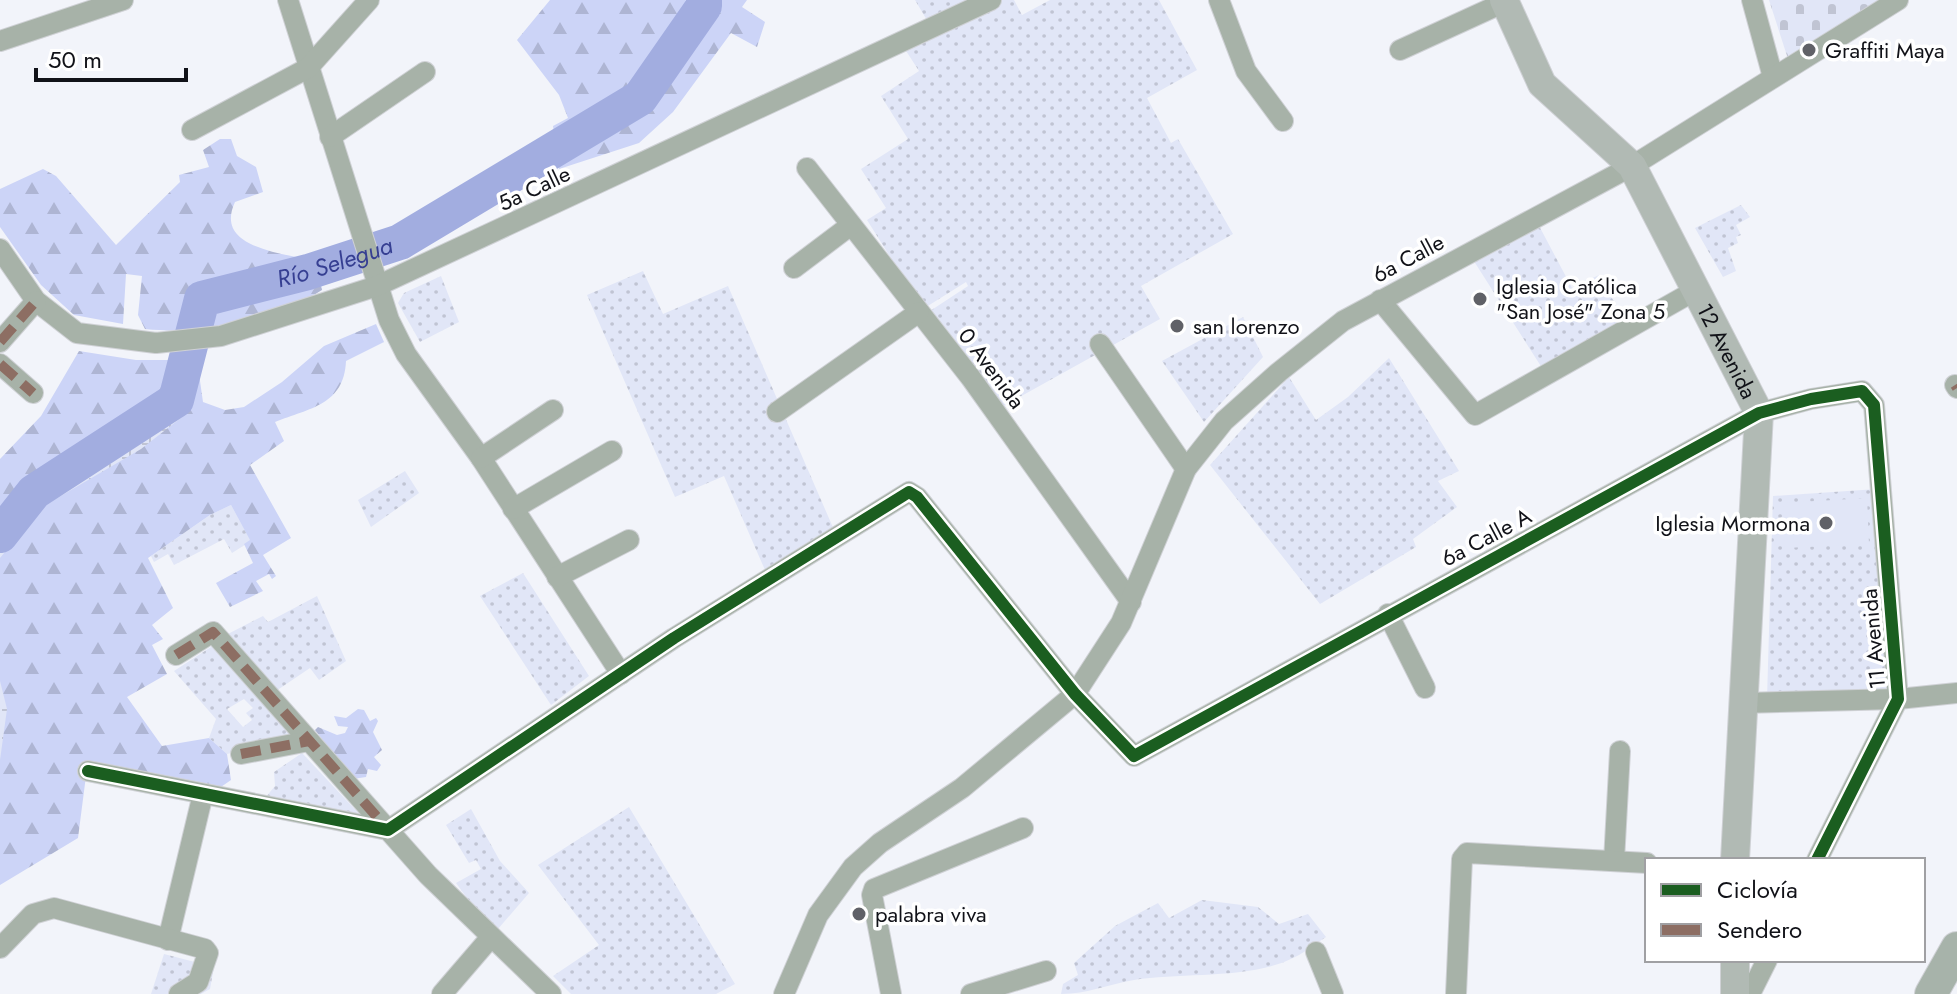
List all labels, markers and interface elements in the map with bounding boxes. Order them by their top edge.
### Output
scale bar [36,32,186,82]
place label: Graffiti Maya [1825,34,1945,66]
marker: Graffiti Maya [1800,41,1818,59]
text: 50 m [48,42,102,77]
street label: 5a Calle [492,157,576,219]
street label: 6a Calle [1367,226,1449,290]
water label: Río Selegua [273,228,397,296]
place label: Iglesia Católica "San José" Zona 5 [1496,270,1665,327]
marker: Iglesia Católica "San José" Zona 5 [1471,290,1489,308]
street label: 12 Avenida [1689,298,1765,404]
place label: san lorenzo [1193,310,1300,342]
marker: san lorenzo [1168,317,1186,335]
street label: 0 Avenida [951,321,1033,415]
street label: 6a Calle A [1435,500,1537,574]
place label: Iglesia Mormona [1655,507,1810,539]
marker: Iglesia Mormona [1817,514,1835,532]
street label: 11 Avenida [1853,587,1893,691]
legend [1645,858,1925,962]
text: Ciclovía [1717,872,1798,907]
place label: palabra viva [875,898,987,930]
marker: palabra viva [850,905,868,923]
text: Sendero [1717,912,1802,947]

